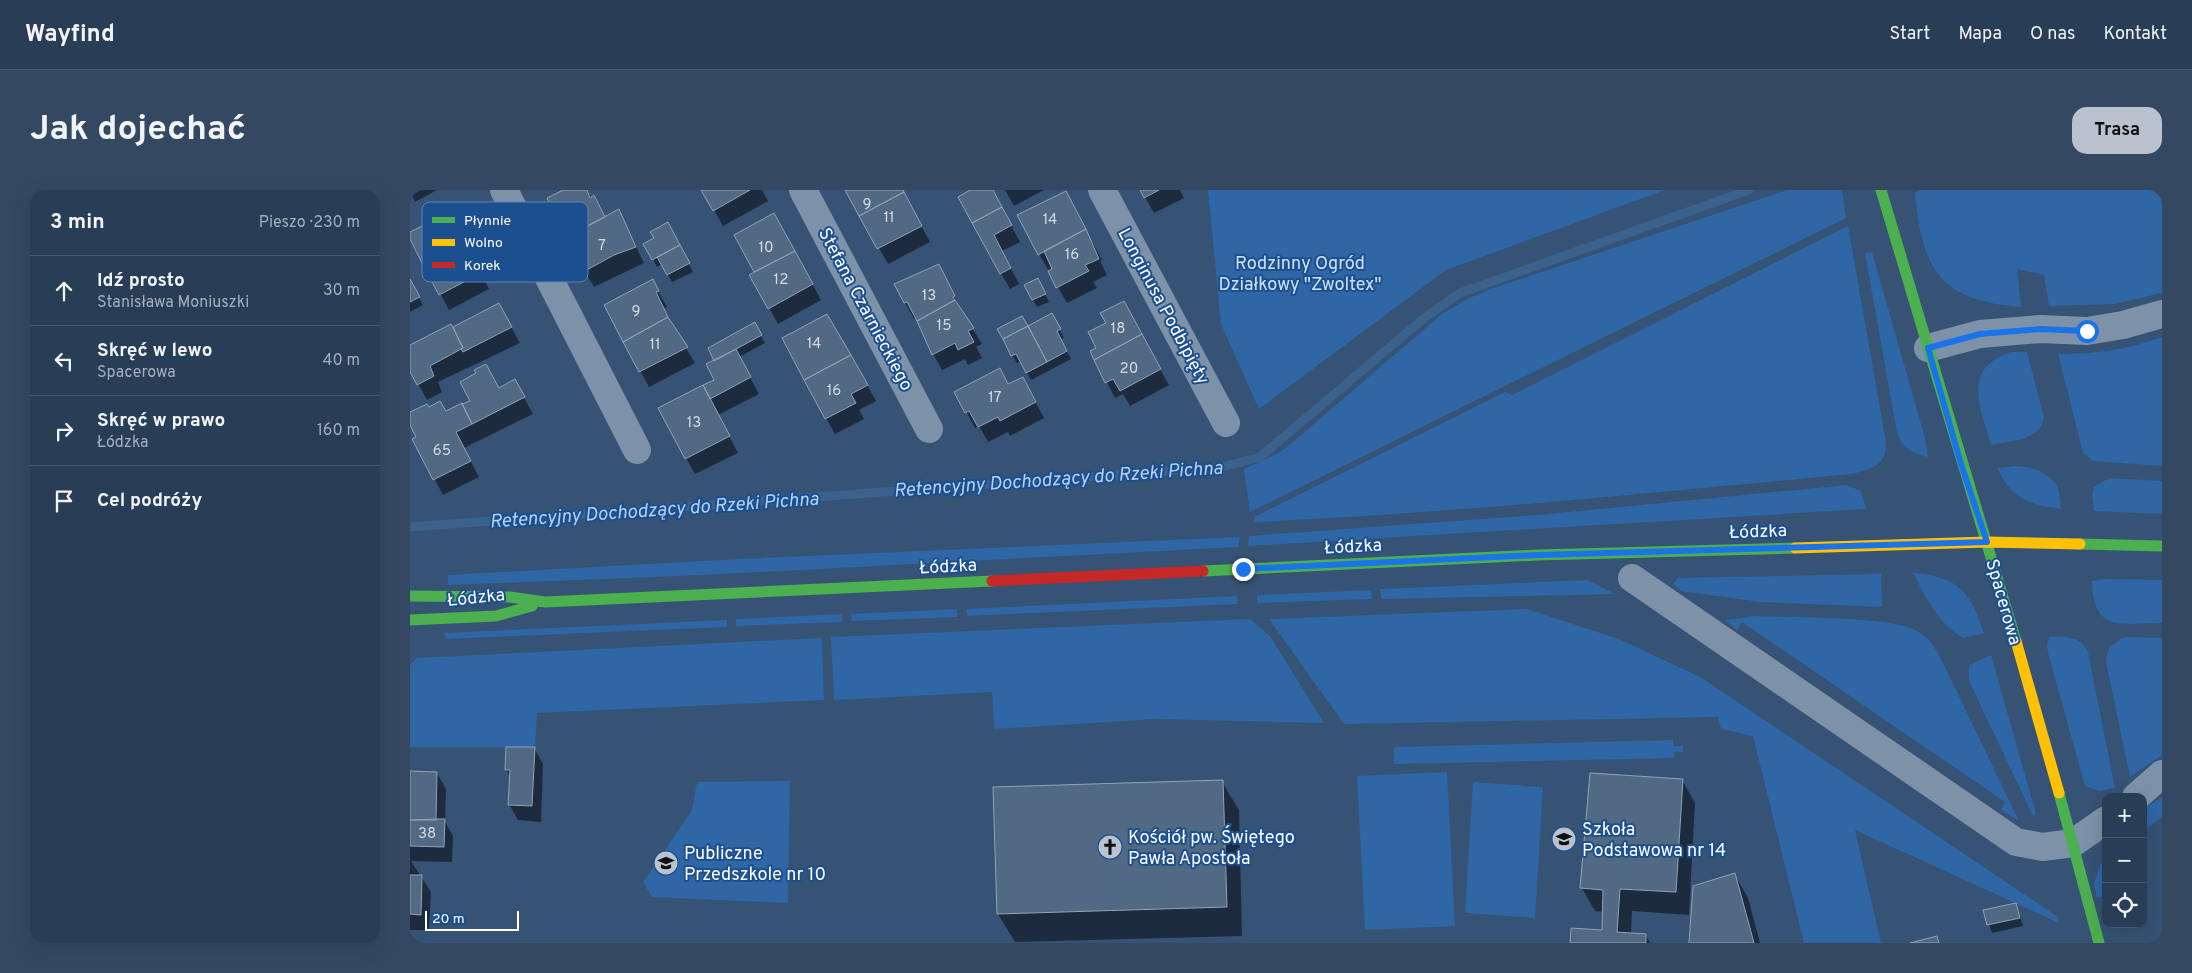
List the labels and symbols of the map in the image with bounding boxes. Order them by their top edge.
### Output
house number: 9 [863,196,871,215]
legend [422,202,588,282]
house number: 11 [883,209,895,228]
house number: 14 [1043,211,1057,230]
text: Płynnie [464,213,511,230]
street label: Stefana Czarnieckiego [812,224,917,395]
street label: Longinusa Podbipięty [1112,224,1214,389]
text: Wolno [464,235,503,252]
house number: 7 [598,237,606,256]
house number: 10 [758,239,774,258]
house number: 16 [1065,246,1079,265]
park label: Rodzinny Ogród Działkowy "Zwoltex" [1218,253,1382,297]
text: Korek [464,258,501,275]
house number: 12 [774,271,788,290]
house number: 13 [922,287,936,306]
house number: 9 [632,303,640,322]
house number: 15 [937,317,951,336]
house number: 18 [1111,320,1125,339]
route start [2076,320,2099,343]
house number: 14 [807,335,821,354]
house number: 11 [649,336,661,355]
house number: 20 [1120,360,1138,379]
house number: 16 [827,382,841,401]
house number: 17 [988,389,1002,408]
house number: 13 [687,414,701,433]
house number: 65 [433,442,451,461]
water label: Retencyjny Dochodzący do Rzeki Pichna [893,457,1224,503]
water label: Retencyjny Dochodzący do Rzeki Pichna [489,488,820,534]
street label: Łódzka [1729,520,1787,545]
street label: Łódzka [1324,534,1383,560]
street label: Łódzka [919,554,978,580]
street label: Spacerowa [1979,557,2026,648]
route end [1232,558,1255,581]
street label: Łódzka [446,584,506,613]
place label: Szkoła Podstawowa nr 14 [1582,819,1726,863]
house number: 38 [418,825,436,844]
place label: Kościół pw. Świętego Pawła Apostoła [1128,825,1295,871]
school or university icon: Szkoła Podstawowa nr 14 [1551,826,1577,852]
church icon: Kościół pw. Świętego Pawła Apostoła [1097,834,1123,860]
place label: Publiczne Przedszkole nr 10 [684,843,826,887]
school or university icon: Publiczne Przedszkole nr 10 [653,850,679,876]
scale bar [425,908,519,931]

